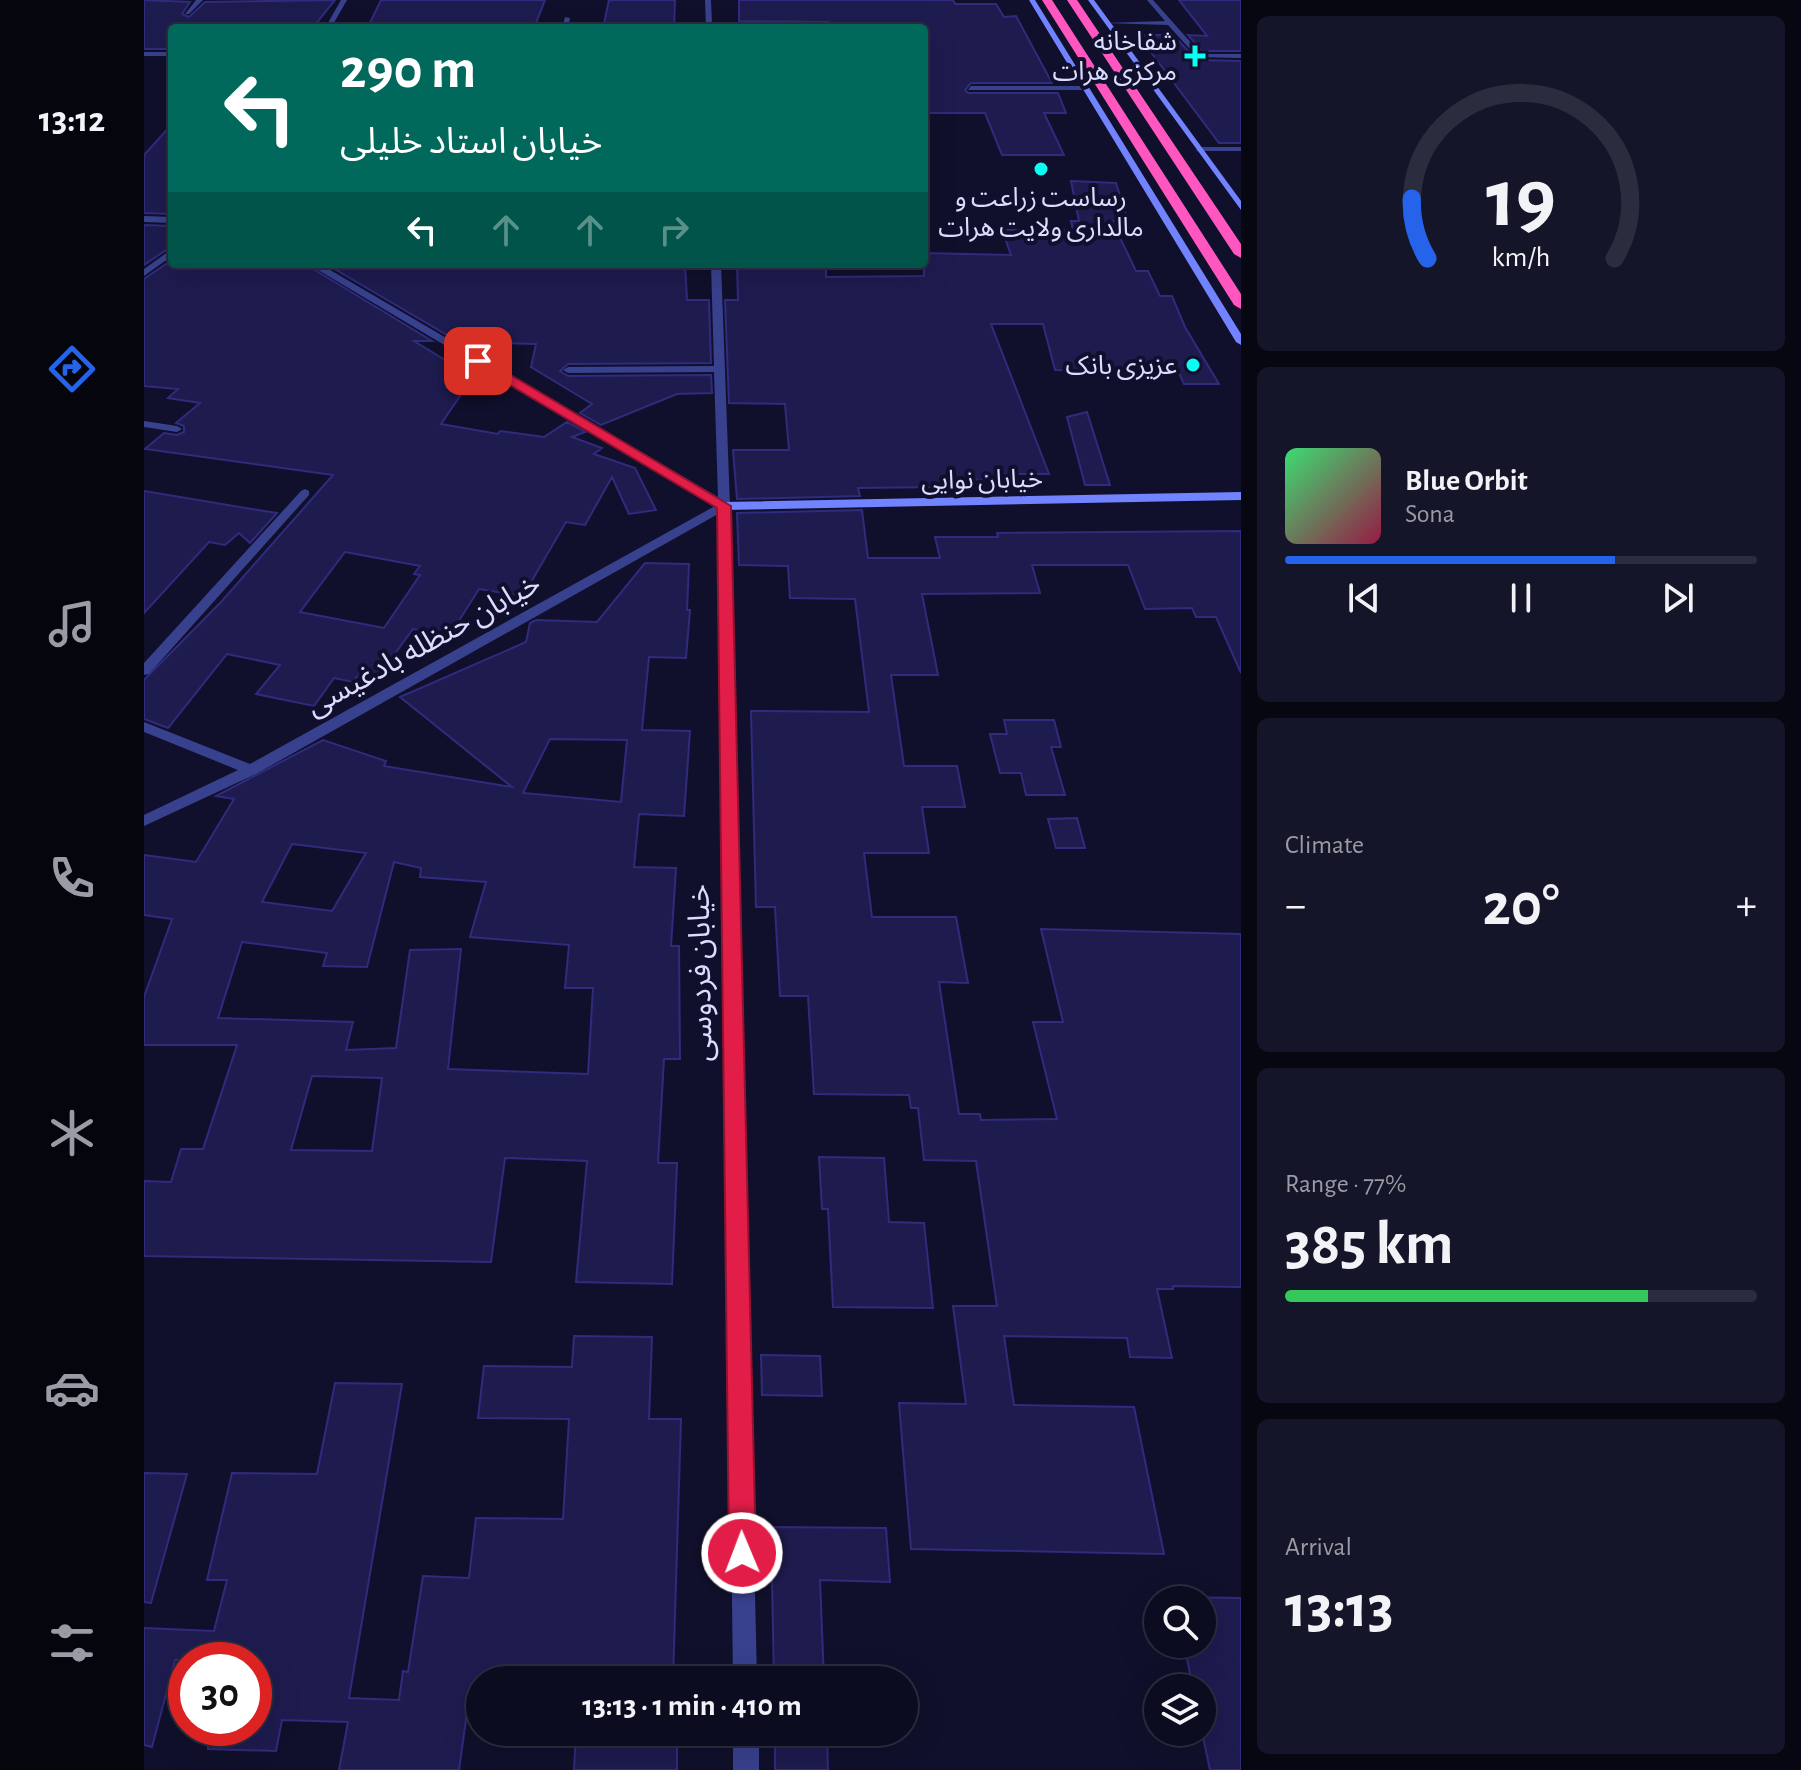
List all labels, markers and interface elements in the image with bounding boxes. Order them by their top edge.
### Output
place label: شفاخانه مرکزی هرات [1052,29,1177,86]
text: 290 m [340,42,476,98]
marker: شفاخانه مرکزی هرات [1184,45,1206,67]
icon: left [208,56,312,160]
text: 13:12 [39,102,105,138]
text: خیابان استاد خلیلی [340,124,602,160]
text: 19 [1486,158,1556,242]
marker: رساست زراعت و مالداری ولایت هرات [1032,160,1050,178]
place label: رساست زراعت و مالداری ولایت هرات [938,185,1144,242]
icon: left [400,208,444,252]
icon: ahead [484,208,528,252]
icon: ahead [568,208,612,252]
icon: right [652,208,696,252]
text: km/h [1492,244,1550,273]
pin [444,327,512,395]
icon: arrive [456,339,500,383]
icon: directions [44,341,100,397]
place label: عزیزی بانک [1065,353,1177,380]
marker: عزیزی بانک [1184,356,1202,374]
street label: خیابان نوایی [921,466,1043,495]
text: Blue Orbit [1405,466,1528,496]
text: Sona [1405,501,1455,527]
street label: خیابان حنظله بادغیسی [301,568,546,723]
icon: previous [1342,576,1386,620]
icon: pause [1499,576,1543,620]
icon: next [1656,576,1700,620]
icon: music [44,596,100,652]
text: Climate [1285,832,1364,858]
icon: phone [44,850,100,906]
text: 20° [1482,876,1560,936]
street label: خیابان فردوسی [684,884,719,1062]
text: − [1285,884,1306,928]
text: + [1736,884,1757,928]
icon: climate [44,1105,100,1161]
text: Range · 77% [1285,1171,1406,1197]
text: 385 km [1285,1215,1454,1275]
icon: car [44,1360,100,1416]
position arrow [700,1511,784,1595]
text: Arrival [1285,1534,1352,1560]
text: 13:13 [1285,1578,1394,1638]
map controls [1144,1586,1216,1746]
button: search [1144,1586,1216,1658]
icon: filters [44,1615,100,1671]
speed limit sign: 30 [168,1642,272,1746]
button: layers [1144,1674,1216,1746]
text: 13:13 · 1 min · 410 m [582,1691,802,1721]

